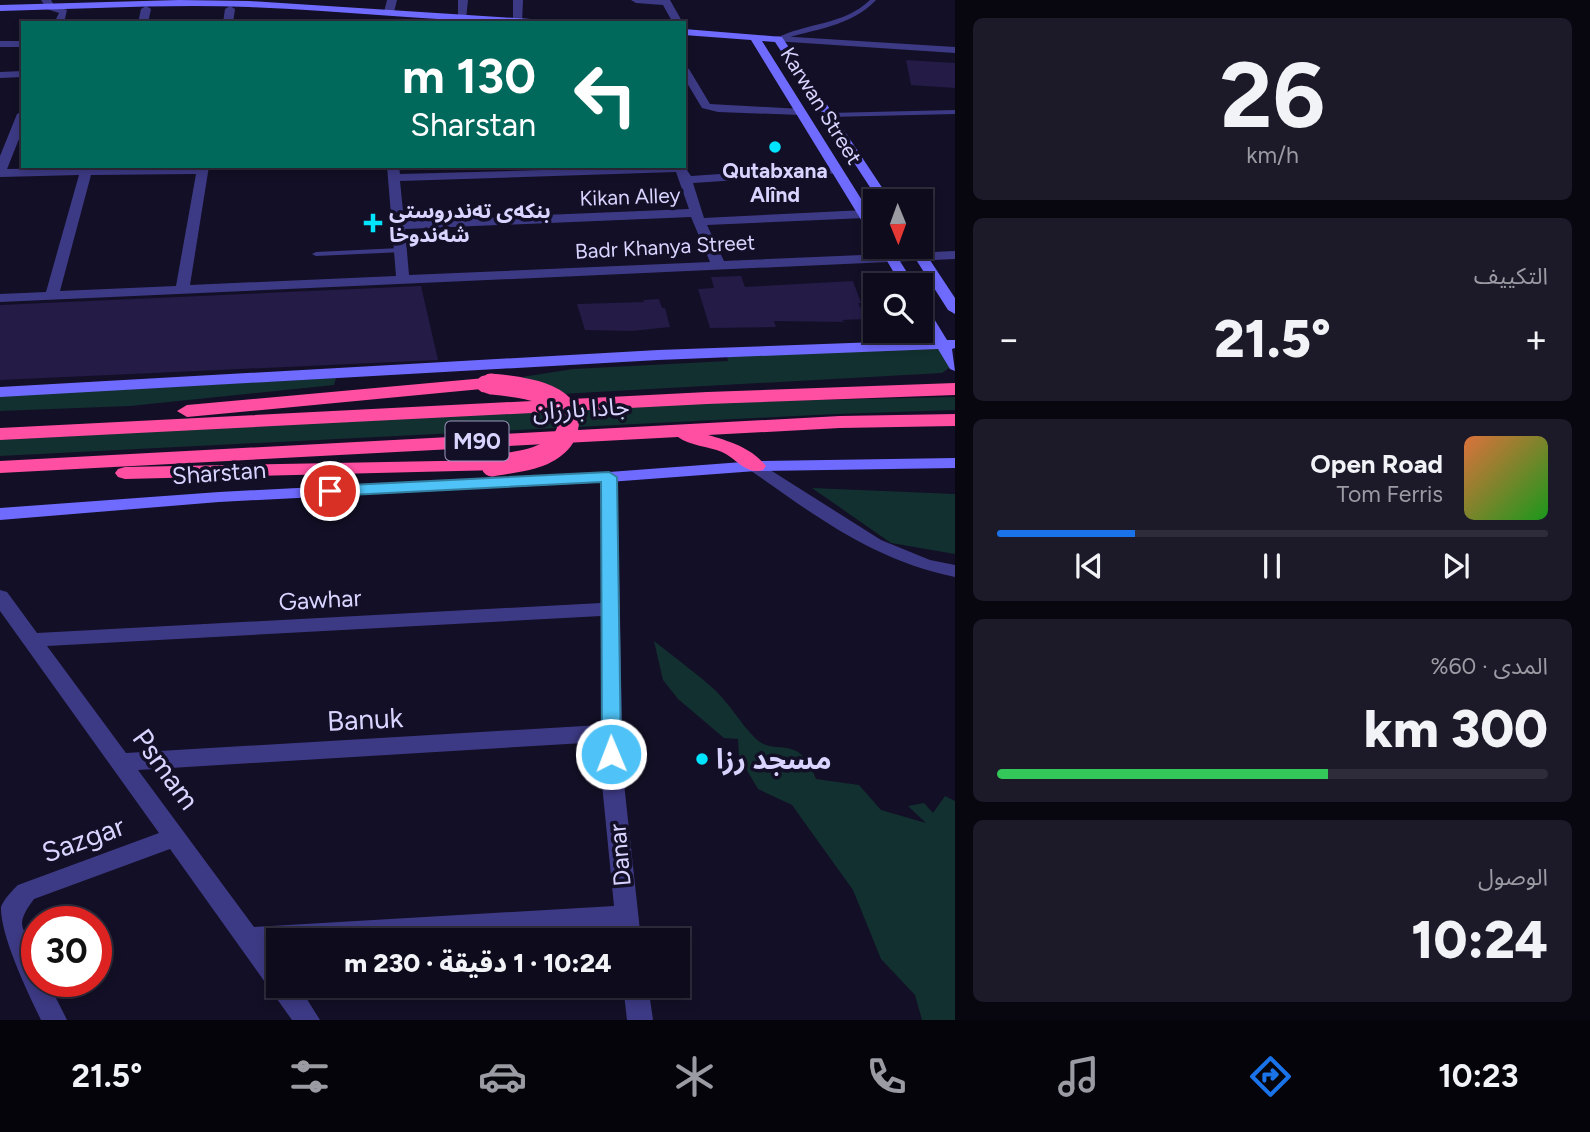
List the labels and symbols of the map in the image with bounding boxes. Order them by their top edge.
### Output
street label: Karwan Street [776,43,867,169]
marker: Qutabxana Alînd [767,139,783,155]
place label: Qutabxana Alînd [722,158,828,207]
street label: Kikan Alley [579,182,681,211]
north arrow [863,189,933,259]
place label: بنکەی تەندروستی شەندوخا [389,198,551,247]
marker: بنکەی تەندروستی شەندوخا [363,213,383,233]
street label: Badr Khanya Street [574,229,756,264]
street label: جادا بارزان [532,391,630,426]
road number: M90 [446,422,508,461]
street label: Sharstan [171,455,267,490]
pin [300,461,360,521]
street label: Gawhar [278,583,362,616]
street label: Banuk [326,700,404,738]
position arrow [574,717,648,791]
street label: Psmam [125,722,207,816]
place label: مسجد رزا [716,742,832,776]
marker: مسجد رزا [694,751,710,767]
street label: Sazgar [37,808,129,870]
street label: Danar [602,823,637,887]
speed limit sign: 30 [21,906,112,997]

